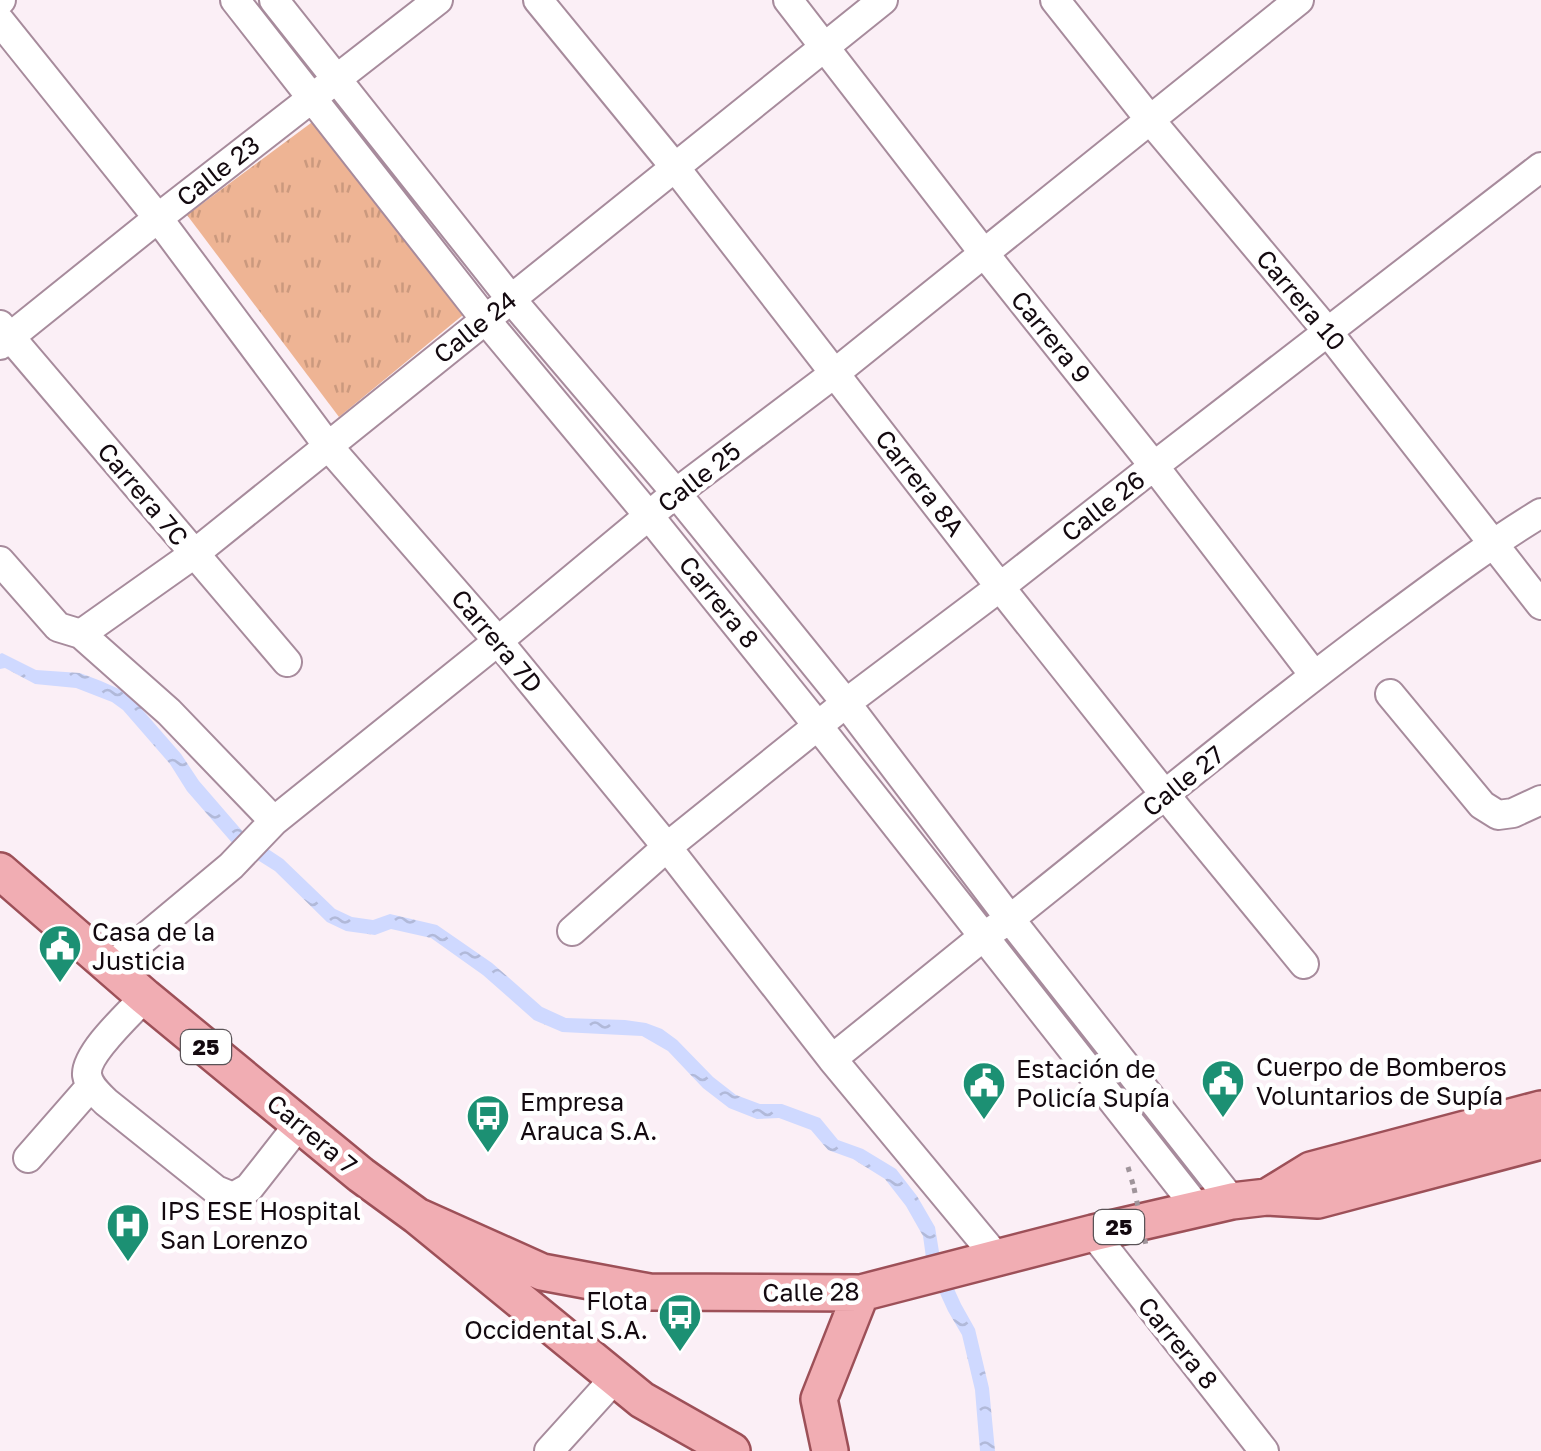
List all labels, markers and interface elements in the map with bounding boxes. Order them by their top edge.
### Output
street label: Calle 23 [170,129,265,213]
street label: Carrera 10 [1250,243,1353,357]
street label: Calle 24 [427,284,522,369]
street label: Carrera 9 [1005,284,1098,389]
street label: Carrera 8A [869,423,972,542]
street label: Calle 25 [651,435,746,519]
street label: Carrera 7C [91,436,195,552]
street label: Calle 26 [1055,463,1151,548]
street label: Carrera 8 [673,549,766,654]
street label: Carrera 7D [445,583,550,699]
street label: Calle 27 [1136,739,1230,823]
place label: Casa de la Justicia [92,916,215,976]
public building icon: Casa de la Justicia [37,923,83,984]
road number: 25 [181,1030,231,1064]
place label: Cuerpo de Bomberos Voluntarios de Supía [1256,1051,1507,1111]
place label: Estación de Policía Supía [1016,1053,1170,1113]
public building icon: Cuerpo de Bomberos Voluntarios de Supía [1200,1058,1246,1119]
public building icon: Estación de Policía Supía [961,1060,1007,1121]
place label: Empresa Arauca S.A. [520,1086,658,1146]
street label: Carrera 7 [261,1087,364,1180]
bus stop icon: Empresa Arauca S.A. [465,1093,511,1154]
place label: IPS ESE Hospital San Lorenzo [160,1195,361,1255]
hospital icon: IPS ESE Hospital San Lorenzo [105,1202,151,1263]
road number: 25 [1094,1210,1144,1244]
street label: Calle 28 [762,1275,860,1308]
place label: Flota Occidental S.A. [464,1285,648,1345]
street label: Carrera 8 [1132,1290,1225,1395]
bus stop icon: Flota Occidental S.A. [657,1292,703,1353]

